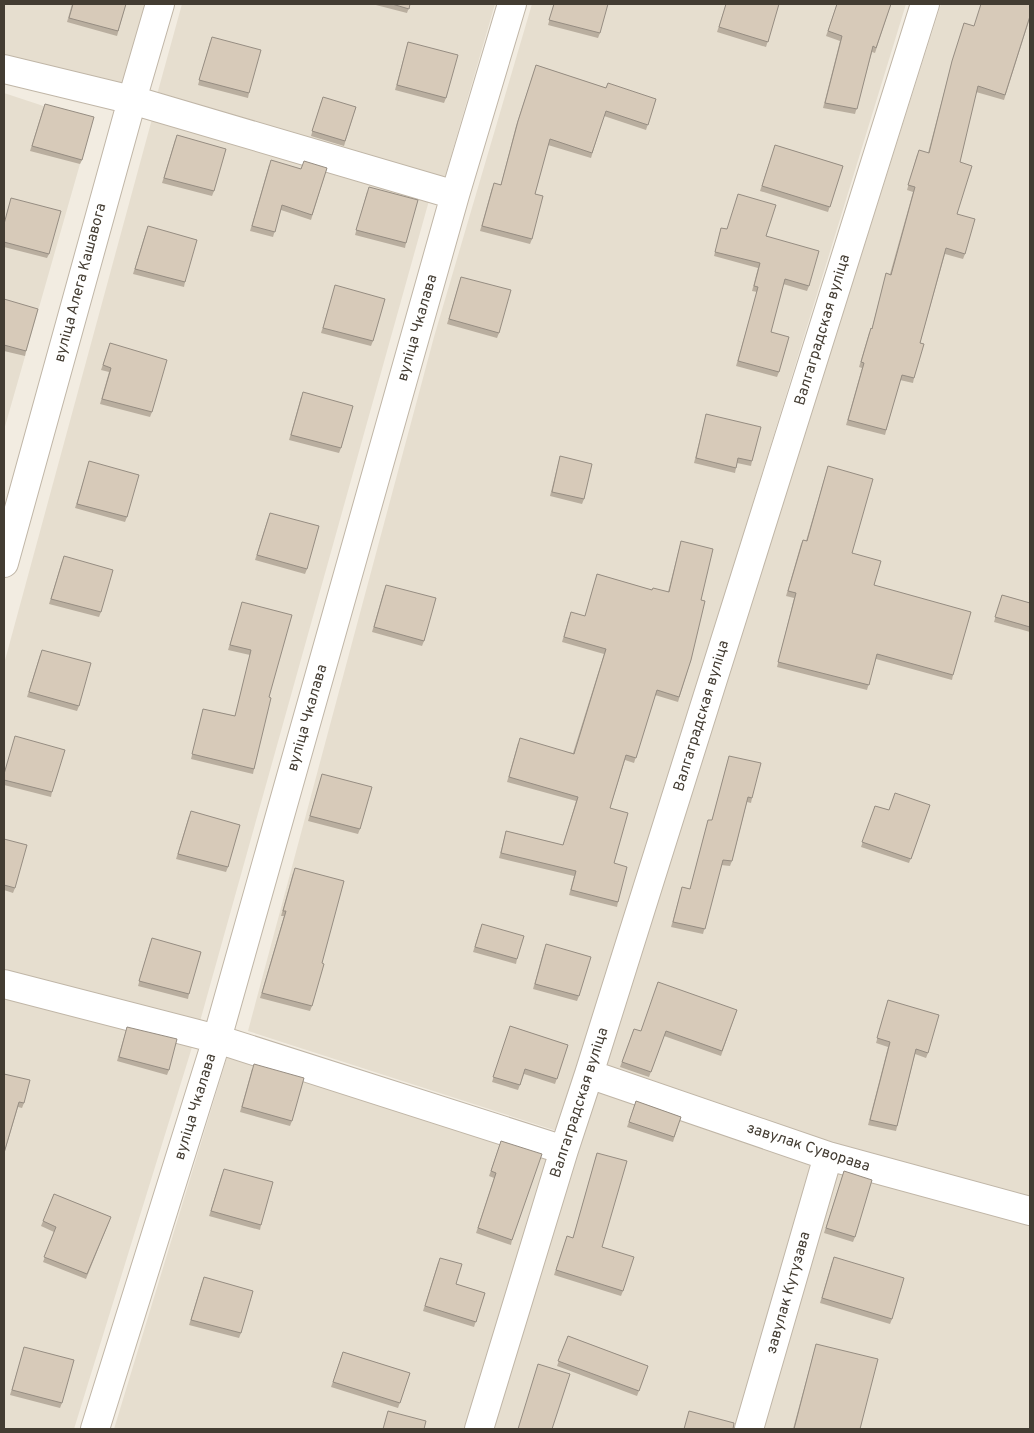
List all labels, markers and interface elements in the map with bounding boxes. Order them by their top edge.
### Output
street label: вуліца Алега Кашавога [51,201,111,365]
street label: Валгаградская вуліца [791,252,855,408]
street label: вуліца Чкалава [394,272,442,384]
street label: Валгаградская вуліца [670,638,734,794]
street label: вуліца Чкалава [284,662,332,774]
street label: Валгаградская вуліца [547,1025,613,1181]
street label: вуліца Чкалава [171,1051,221,1163]
street label: завулак Суворава [744,1119,872,1177]
street label: завулак Кутузава [762,1230,816,1356]

